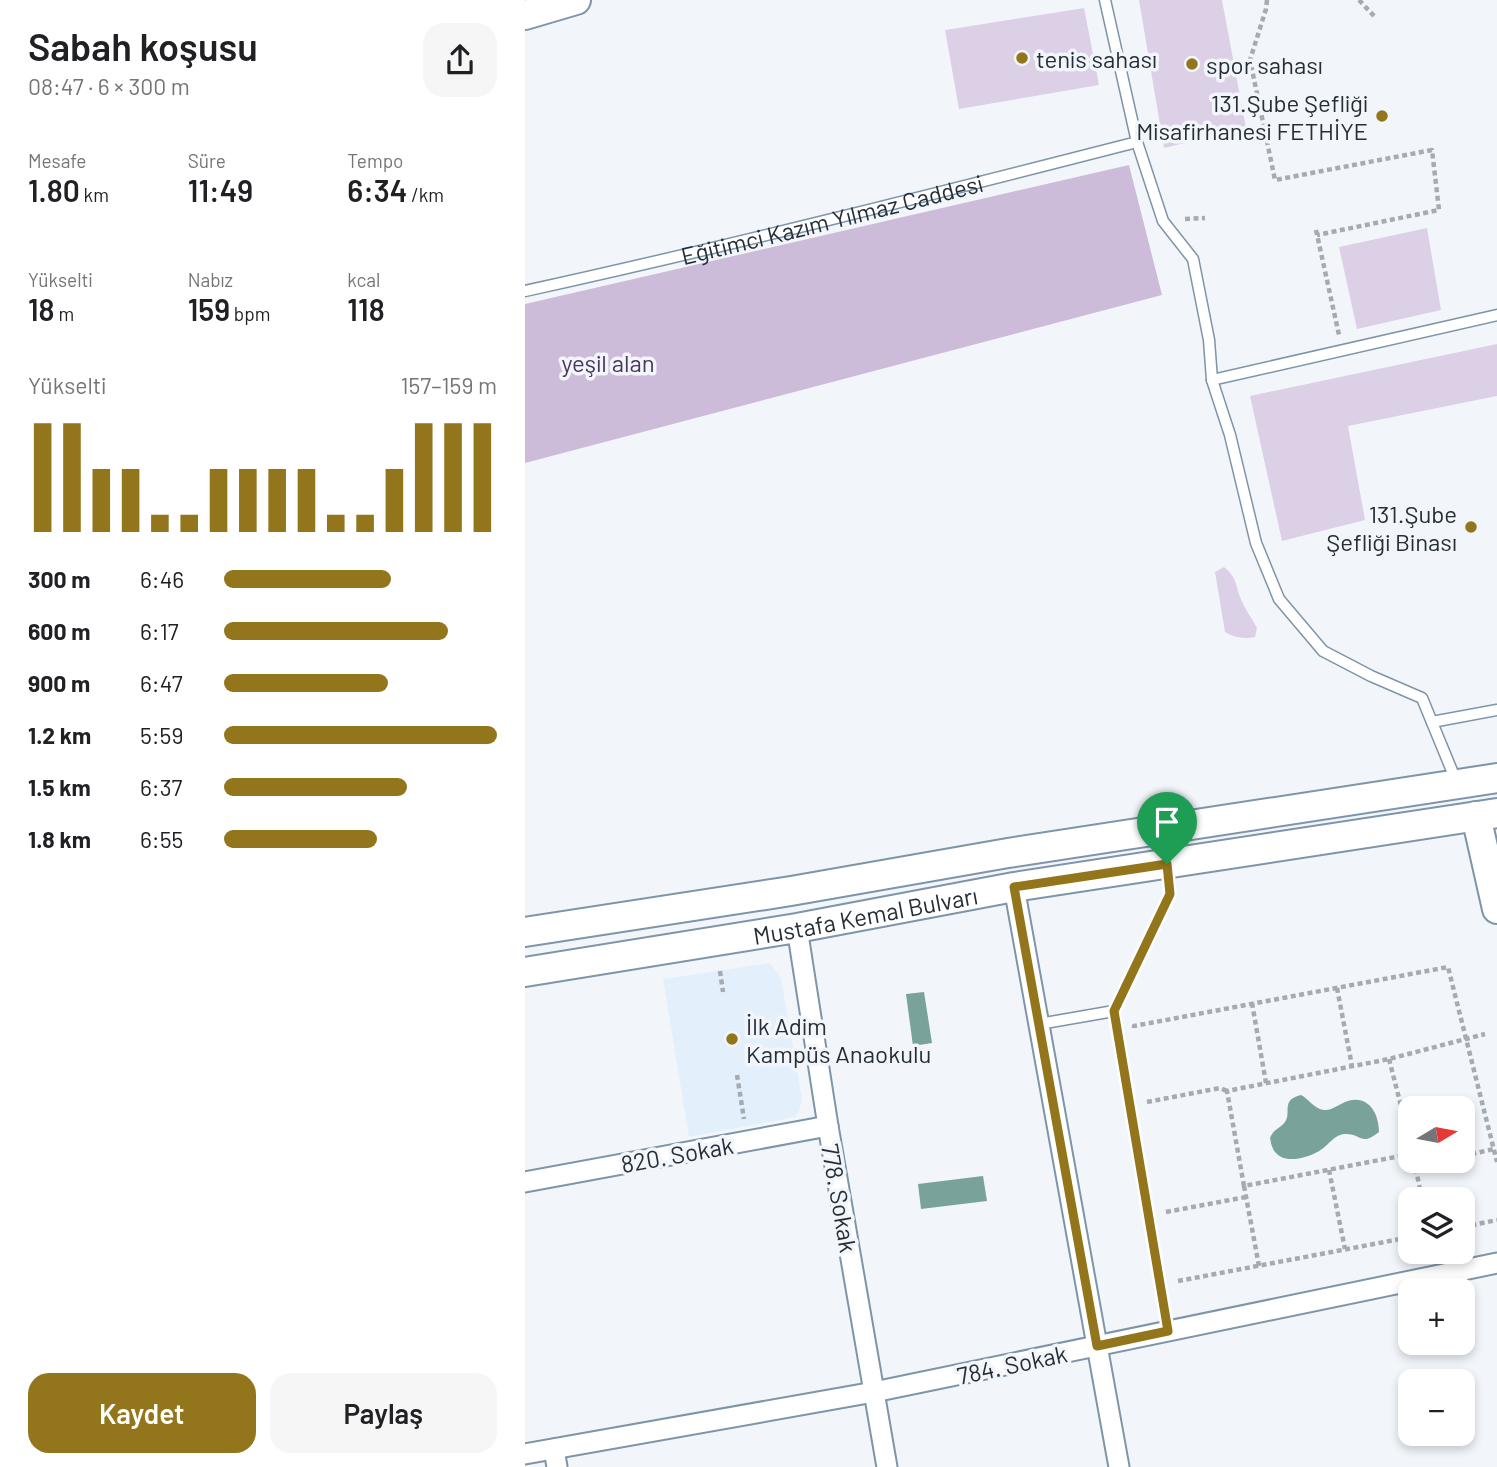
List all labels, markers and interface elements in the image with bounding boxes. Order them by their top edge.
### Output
text: Sabah koşusu [28,23,258,69]
button: share [423,23,497,97]
place label: tenis sahası [1036,44,1157,73]
marker: tenis sahası [1014,50,1030,66]
place label: spor sahası [1206,50,1323,79]
marker: spor sahası [1184,56,1200,72]
text: 08:47 · 6 × 300 m [28,72,190,100]
place label: 131.Şube Şefliği Misafirhanesi FETHİYE [1136,88,1368,145]
marker: 131.Şube Şefliği Misafirhanesi FETHİYE [1374,108,1390,124]
text: Mesafe [28,149,86,172]
text: Süre [188,149,226,172]
text: Tempo [347,149,403,172]
street label: Eğitimci Kazım Yılmaz Caddesi [678,167,985,270]
text: 1.80 [28,172,80,208]
text: 11:49 [188,172,253,208]
text: 6:34 [347,172,407,208]
text: km [80,183,109,206]
text: /km [407,183,444,206]
text: Yükselti [28,268,93,291]
text: Nabız [188,268,233,291]
text: kcal [347,268,380,291]
text: 18 [28,291,55,327]
text: 159 [188,291,230,327]
text: 118 [347,291,385,327]
text: m [55,302,74,325]
text: bpm [230,302,270,325]
park label: yeşil alan [561,348,655,377]
text: Yükselti [28,371,106,399]
text: 157–159 m [400,371,497,399]
place label: 131.Şube Şefliği Binası [1326,499,1457,556]
marker: 131.Şube Şefliği Binası [1463,519,1479,535]
text: 300 m [28,565,90,593]
text: 6:46 [140,565,184,593]
text: 600 m [28,617,90,645]
text: 6:17 [140,617,179,645]
text: 900 m [28,669,90,697]
text: 6:47 [140,669,183,697]
text: 1.2 km [28,721,91,749]
text: 5:59 [140,721,183,749]
text: 1.5 km [28,773,91,801]
text: 6:37 [140,773,182,801]
pin [1137,792,1197,864]
icon: arrive [1148,803,1186,841]
text: 1.8 km [28,825,91,853]
text: 6:55 [140,825,183,853]
street label: Mustafa Kemal Bulvarı [751,880,980,949]
place label: İlk Adim Kampüs Anaokulu [746,1011,931,1068]
marker: İlk Adim Kampüs Anaokulu [724,1031,740,1047]
north arrow [1398,1096,1475,1172]
map controls [1398,1096,1475,1446]
street label: 820. Sokak [619,1130,735,1178]
street label: 778. Sokak [816,1141,864,1255]
button: layers [1398,1187,1475,1264]
button: + [1398,1278,1475,1355]
street label: 784. Sokak [954,1338,1070,1390]
button: − [1398,1369,1475,1446]
button: Kaydet [28,1373,256,1453]
button: Paylaş [270,1373,497,1453]

